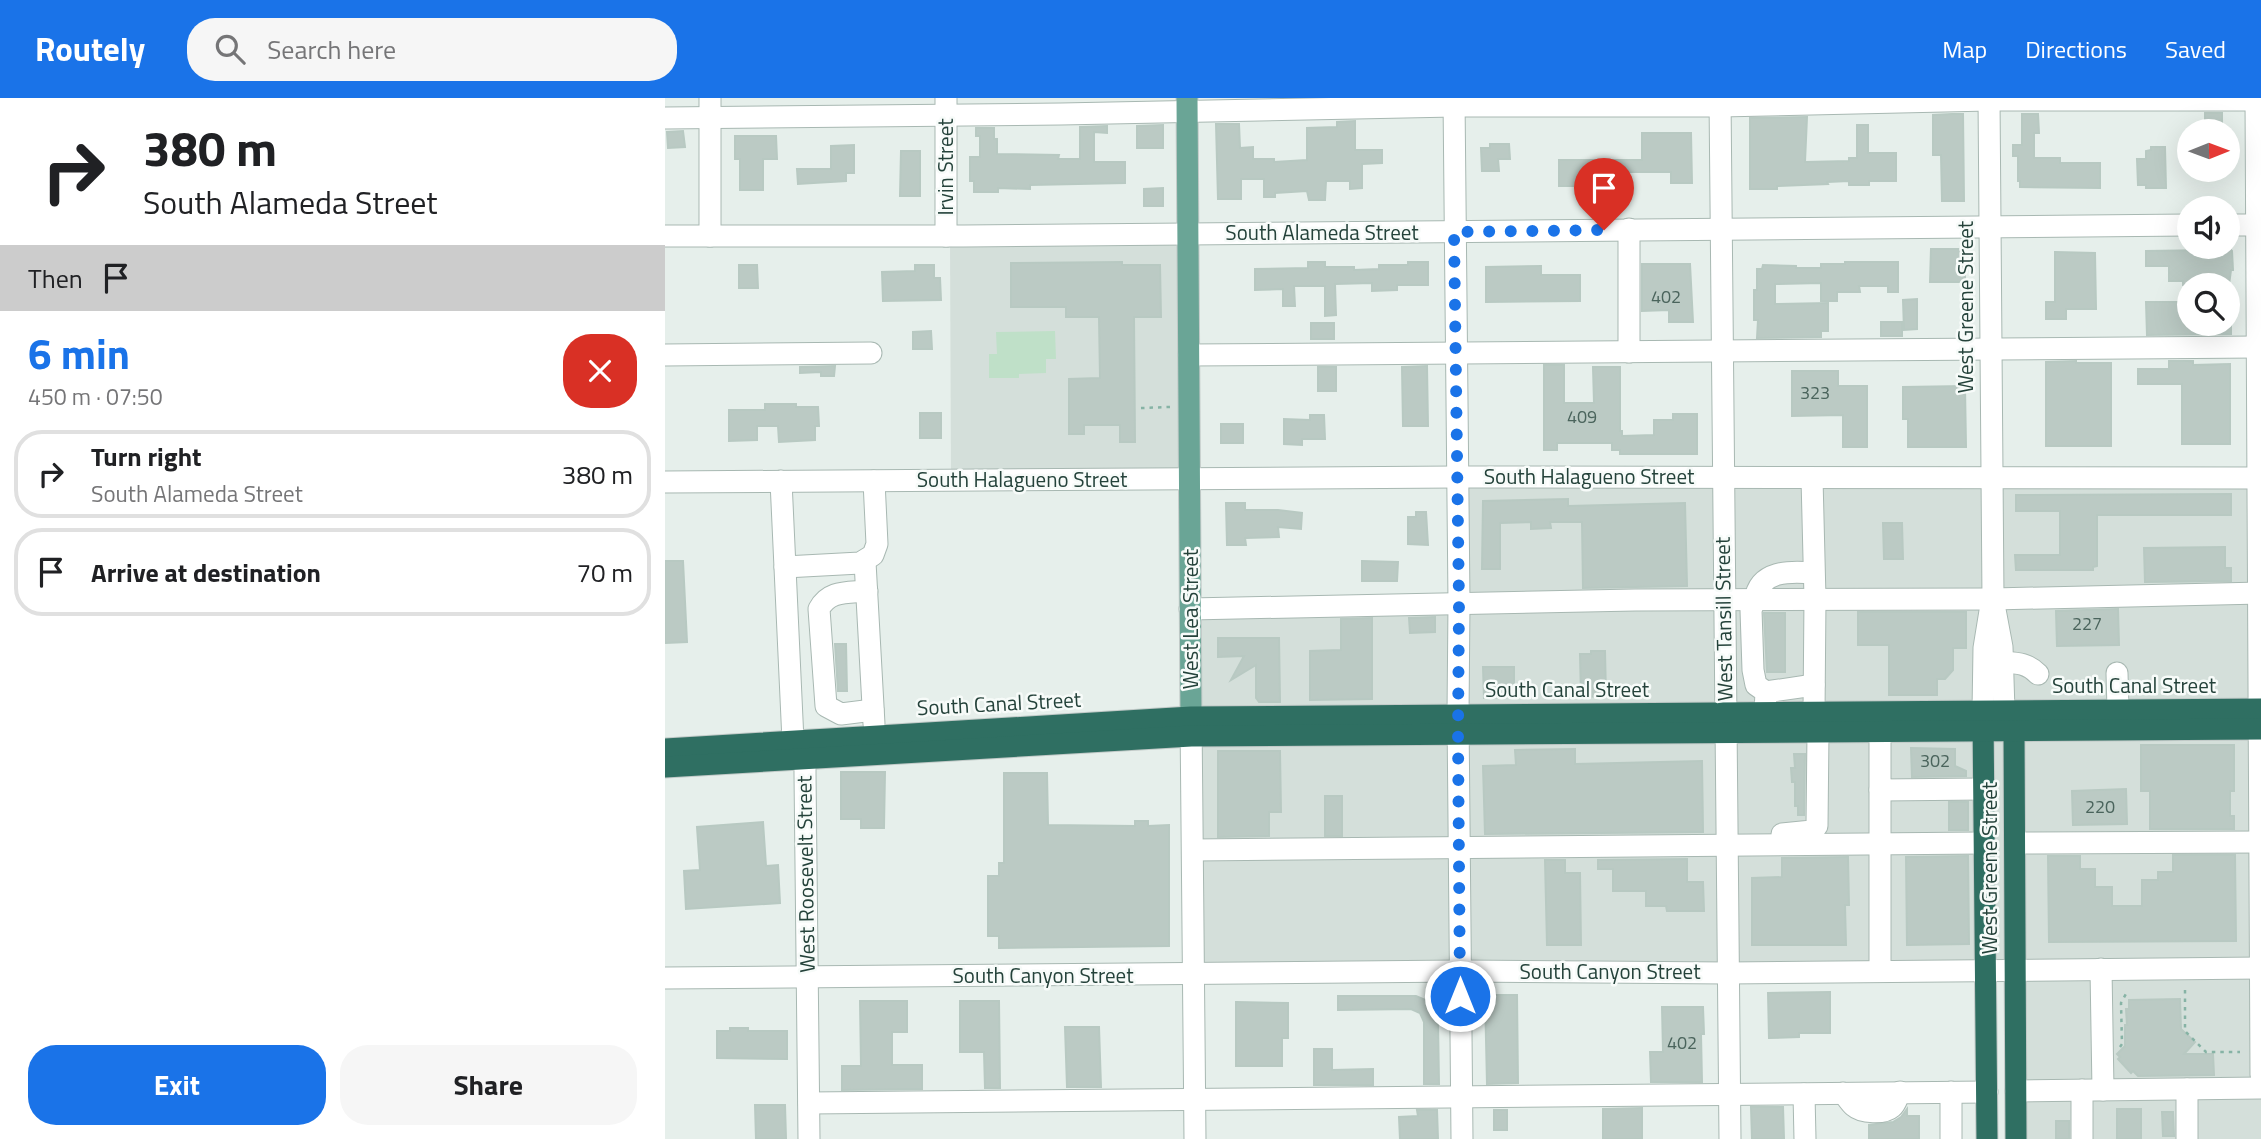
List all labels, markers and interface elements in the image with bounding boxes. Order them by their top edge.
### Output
search box [187,18,677,81]
text: Routely [35,24,145,74]
icon: search [211,30,249,68]
text: Search here [267,30,396,69]
text: Map [1942,31,1987,67]
text: Directions [2025,31,2127,67]
text: Saved [2165,31,2226,67]
text: 380 m [143,110,277,185]
street label: Irvin Street [929,118,961,216]
north arrow [2177,119,2240,182]
map controls [2177,119,2240,336]
icon: right [28,126,119,217]
pin [1574,158,1634,230]
icon: arrive [1585,169,1623,207]
text: South Alameda Street [143,178,438,226]
button: sound [2177,196,2240,259]
street label: South Alameda Street [1225,216,1419,248]
street label: West Greene Street [1949,220,1981,393]
text: Then [28,259,83,298]
icon: arrive [97,259,135,297]
button: search [2177,273,2240,336]
house number: 402 [1651,283,1681,310]
text: 6 min [28,321,130,385]
button: close [563,334,637,408]
text: 450 m · 07:50 [28,379,163,414]
house number: 323 [1800,379,1830,406]
house number: 409 [1567,403,1597,430]
text: Turn right [91,437,202,476]
icon: right [32,455,70,493]
text: 380 m [562,455,633,494]
street label: South Halagueno Street [1484,460,1695,492]
street label: South Halagueno Street [917,463,1128,495]
text: South Alameda Street [91,476,303,511]
street label: West Tansill Street [1706,536,1740,701]
street label: West Lea Street [1174,548,1206,689]
icon: arrive [32,553,70,591]
text: Arrive at destination [91,553,321,592]
text: 70 m [576,553,633,592]
house number: 227 [2072,610,2102,637]
street label: South Canal Street [2052,669,2217,701]
street label: South Canal Street [1485,673,1650,705]
street label: South Canal Street [916,683,1082,723]
house number: 302 [1920,747,1950,774]
street label: West Roosevelt Street [787,775,823,973]
street label: West Greene Street [1973,781,2005,954]
house number: 220 [2085,793,2115,820]
street label: South Canyon Street [1519,955,1701,987]
street label: South Canyon Street [952,959,1134,991]
position arrow [1423,959,1497,1033]
house number: 402 [1667,1029,1697,1056]
button: Exit [28,1045,326,1125]
button: Share [340,1045,637,1125]

